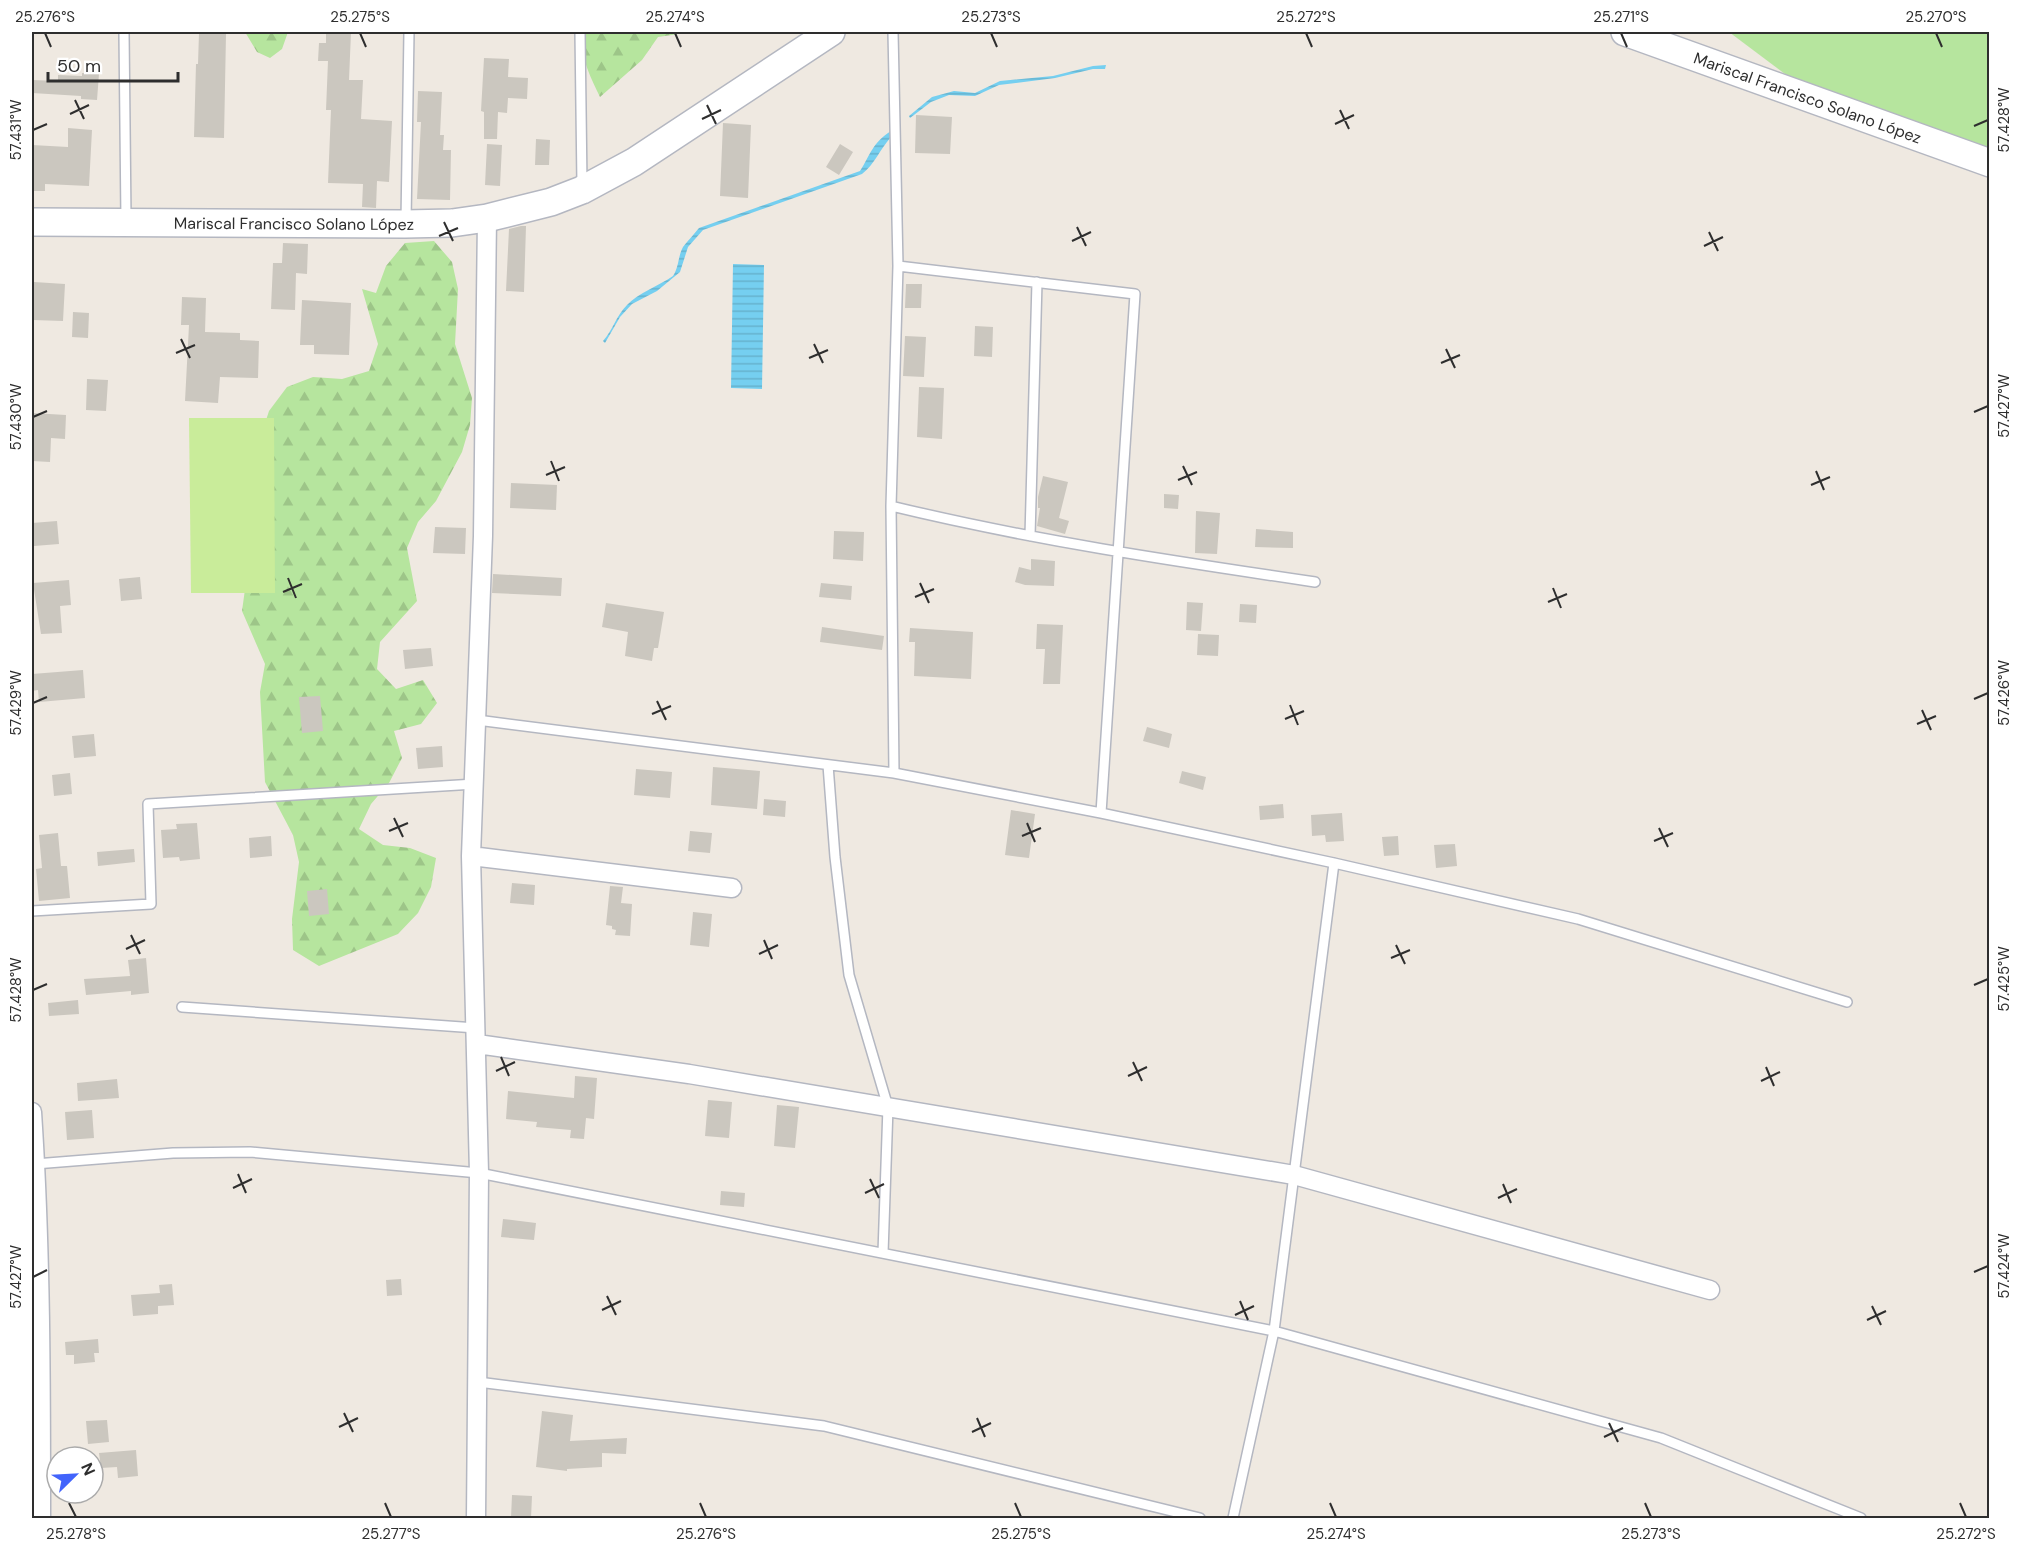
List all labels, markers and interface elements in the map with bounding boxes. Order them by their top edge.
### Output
text: 25.276°S [15,7,75,27]
text: 25.275°S [330,7,390,27]
text: 25.274°S [645,7,705,27]
text: 25.273°S [961,7,1021,27]
text: 25.272°S [1276,7,1336,27]
text: 25.271°S [1593,7,1649,27]
text: 25.270°S [1905,7,1967,27]
scale bar [48,45,178,83]
street label: Mariscal Francisco Solano López [1691,48,1924,148]
text: 50 m [57,54,101,78]
text: 57.428°W [1994,87,2014,153]
text: 57.431°W [6,99,26,161]
street label: Mariscal Francisco Solano López [174,213,414,235]
text: 57.427°W [1994,373,2014,438]
text: 57.430°W [6,383,26,450]
text: 57.426°W [1994,660,2014,726]
text: 57.429°W [6,670,26,736]
text: 57.425°W [1994,946,2014,1012]
text: 57.428°W [6,957,26,1023]
text: 57.424°W [1994,1233,2014,1299]
text: 57.427°W [6,1244,26,1309]
north arrow [45,1445,105,1505]
text: N [76,1460,100,1479]
text: 25.278°S [46,1524,106,1544]
text: 25.277°S [361,1524,421,1544]
text: 25.276°S [676,1524,736,1544]
text: 25.275°S [991,1524,1051,1544]
text: 25.274°S [1306,1524,1366,1544]
text: 25.273°S [1621,1524,1681,1544]
text: 25.272°S [1936,1524,1996,1544]

